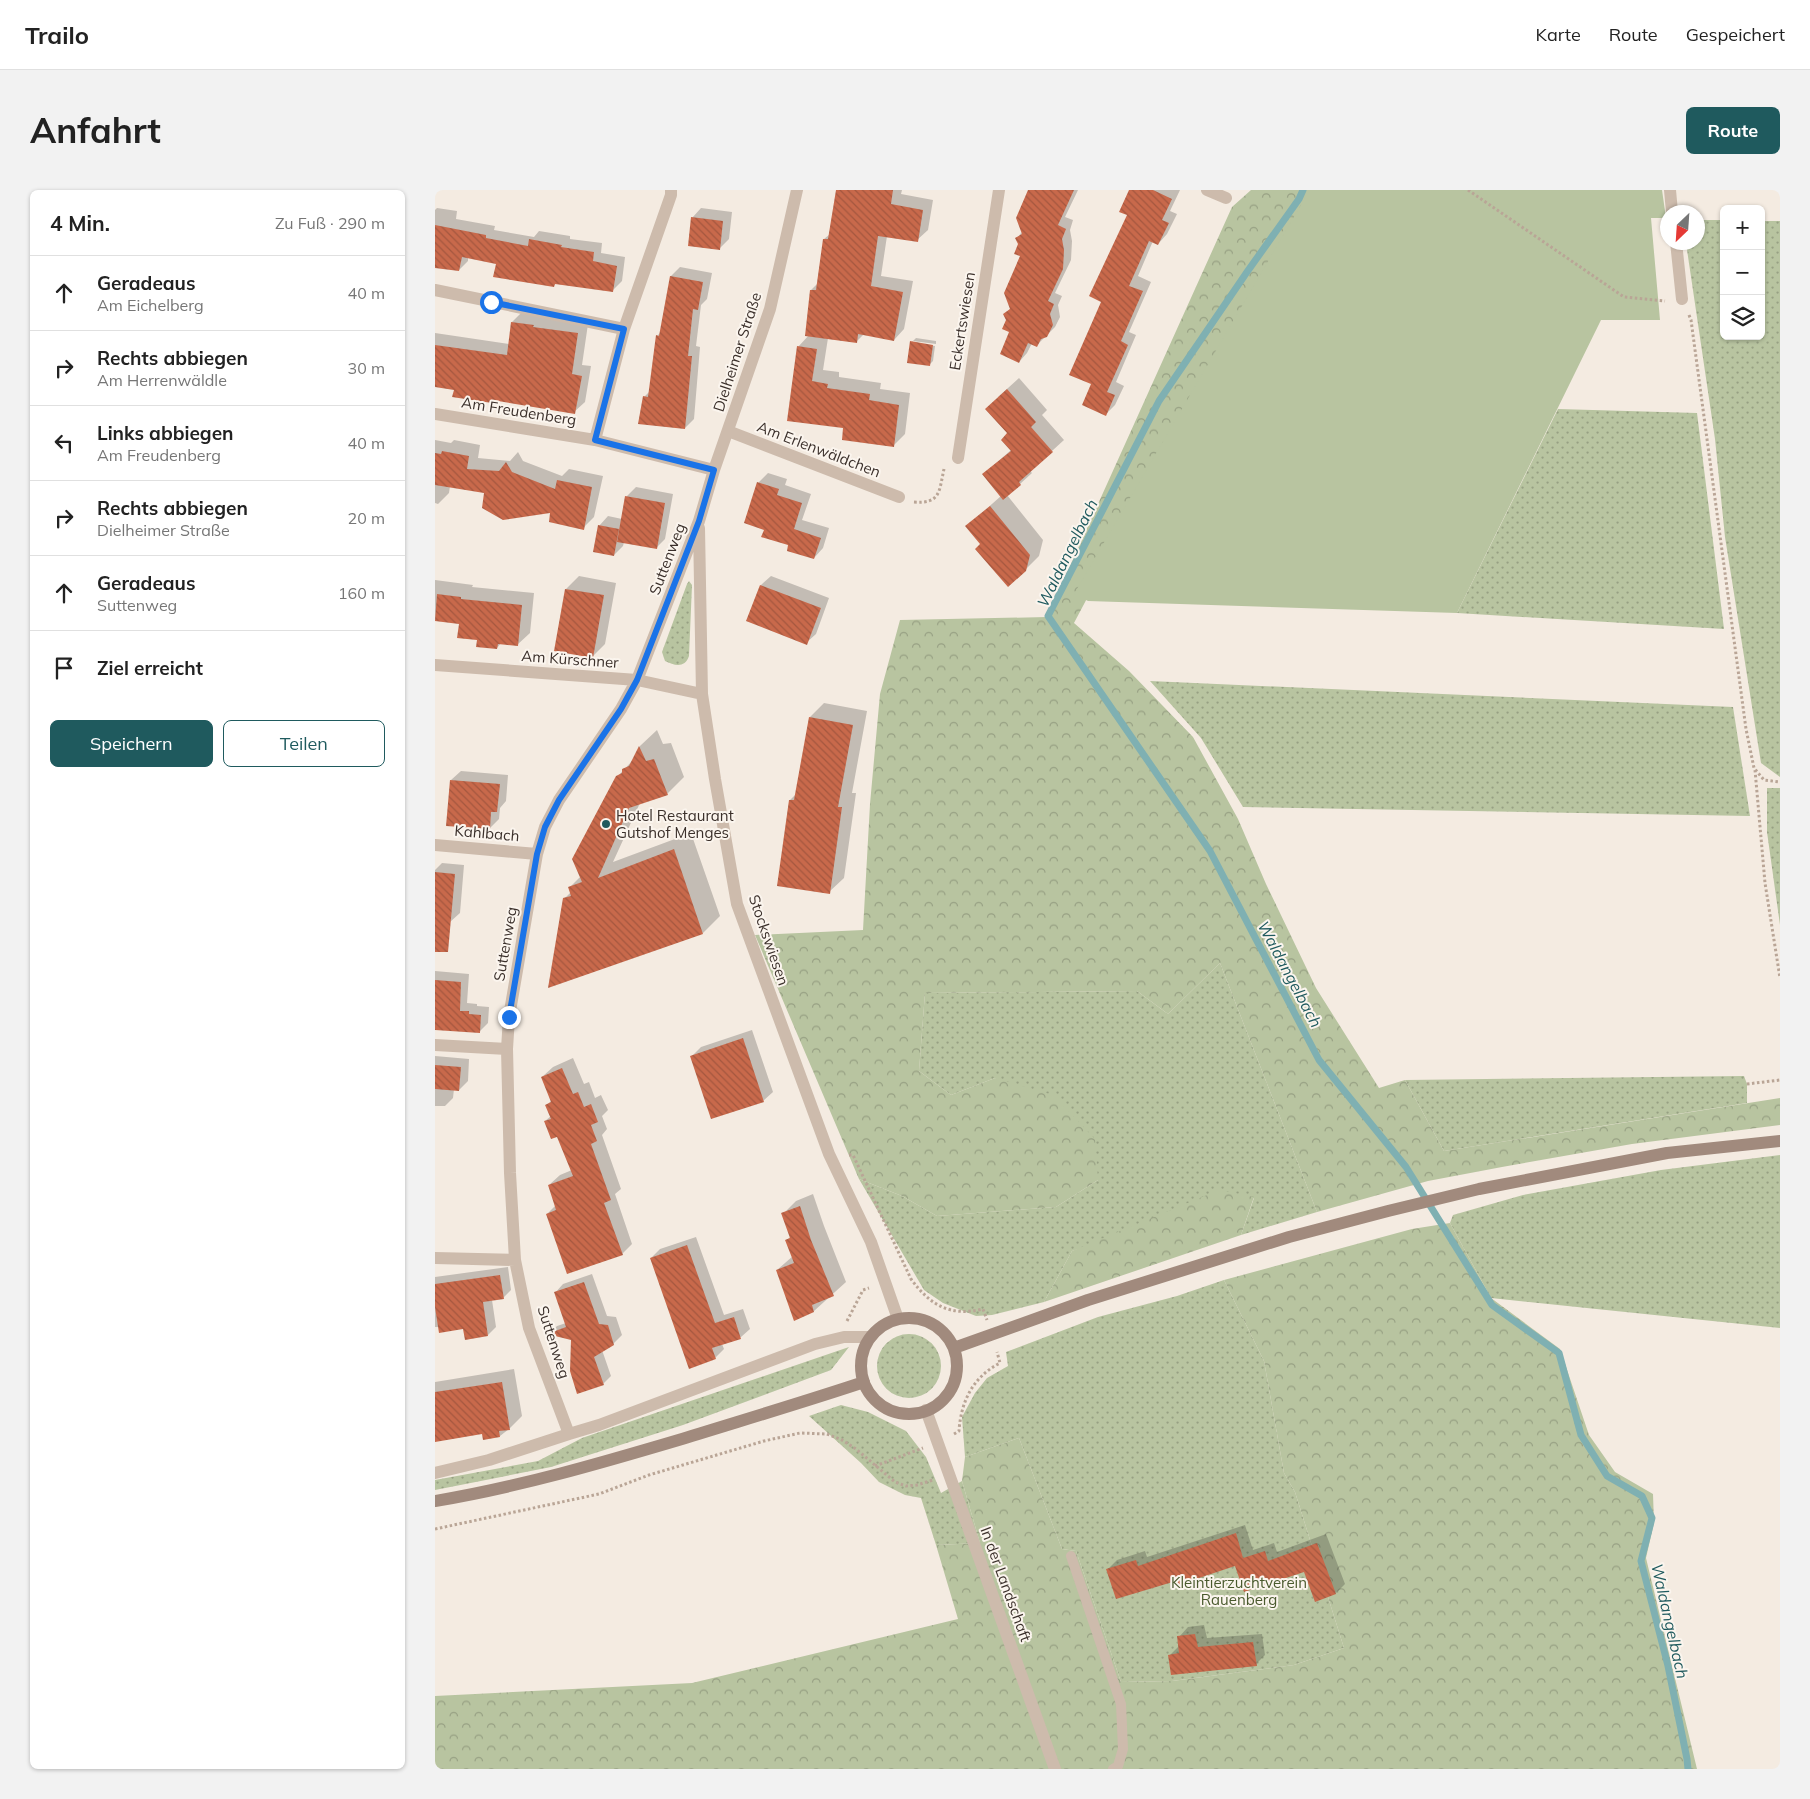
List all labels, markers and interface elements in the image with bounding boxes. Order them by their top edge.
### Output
text: Trailo [25,20,89,50]
text: Karte [1536,23,1581,46]
text: Route [1609,23,1658,46]
text: Gespeichert [1686,23,1785,46]
button: Route [1686,107,1780,154]
text: Anfahrt [30,108,161,152]
north arrow [1660,205,1705,250]
map controls [1720,205,1765,340]
button: + [1720,205,1765,250]
text: 4 Min. [50,210,110,236]
text: Zu Fuß · 290 m [275,213,385,233]
button: − [1720,250,1765,295]
street label: Eckertswiesen [945,270,979,372]
text: Geradeaus [97,271,195,295]
icon: ahead [50,279,78,307]
text: 40 m [348,283,385,303]
street label: Dielheimer Straße [709,290,765,414]
route start [480,291,503,314]
text: Am Eichelberg [97,295,204,315]
button: layers [1720,295,1765,340]
text: Rechts abbiegen [97,346,248,370]
icon: right [50,354,78,382]
text: 30 m [348,358,385,378]
text: Am Herrenwäldle [97,370,227,390]
street label: Am Freudenberg [460,393,578,429]
street label: Am Erlenwäldchen [755,417,883,481]
text: Links abbiegen [97,421,234,445]
icon: left [50,429,78,457]
text: 40 m [348,433,385,453]
text: Am Freudenberg [97,445,221,465]
text: Rechts abbiegen [97,496,248,520]
water label: Waldangelbach [1032,496,1102,610]
icon: right [50,504,78,532]
text: 20 m [348,508,385,528]
text: Dielheimer Straße [97,520,230,540]
street label: Suttenweg [645,520,689,598]
text: Geradeaus [97,571,195,595]
icon: ahead [50,579,78,607]
text: 160 m [338,583,385,603]
text: Suttenweg [97,595,177,615]
street label: Am Kürschner [521,646,620,672]
icon: arrive [50,654,78,682]
text: Ziel erreicht [97,656,203,680]
button: Speichern [50,720,213,767]
button: Teilen [223,720,385,767]
place label: Hotel Restaurant Gutshof Menges [616,806,734,842]
marker: Hotel Restaurant Gutshof Menges [600,818,612,830]
street label: Kahlbach [454,821,520,845]
street label: Stockswiesen [745,892,793,988]
street label: Suttenweg [489,905,521,983]
water label: Waldangelbach [1254,917,1326,1031]
route end [498,1006,521,1029]
street label: Suttenweg [533,1303,575,1381]
street label: In der Landschaft [976,1524,1036,1644]
water label: Waldangelbach [1647,1561,1693,1681]
park label: Kleintierzuchtverein Rauenberg [1171,1573,1307,1609]

